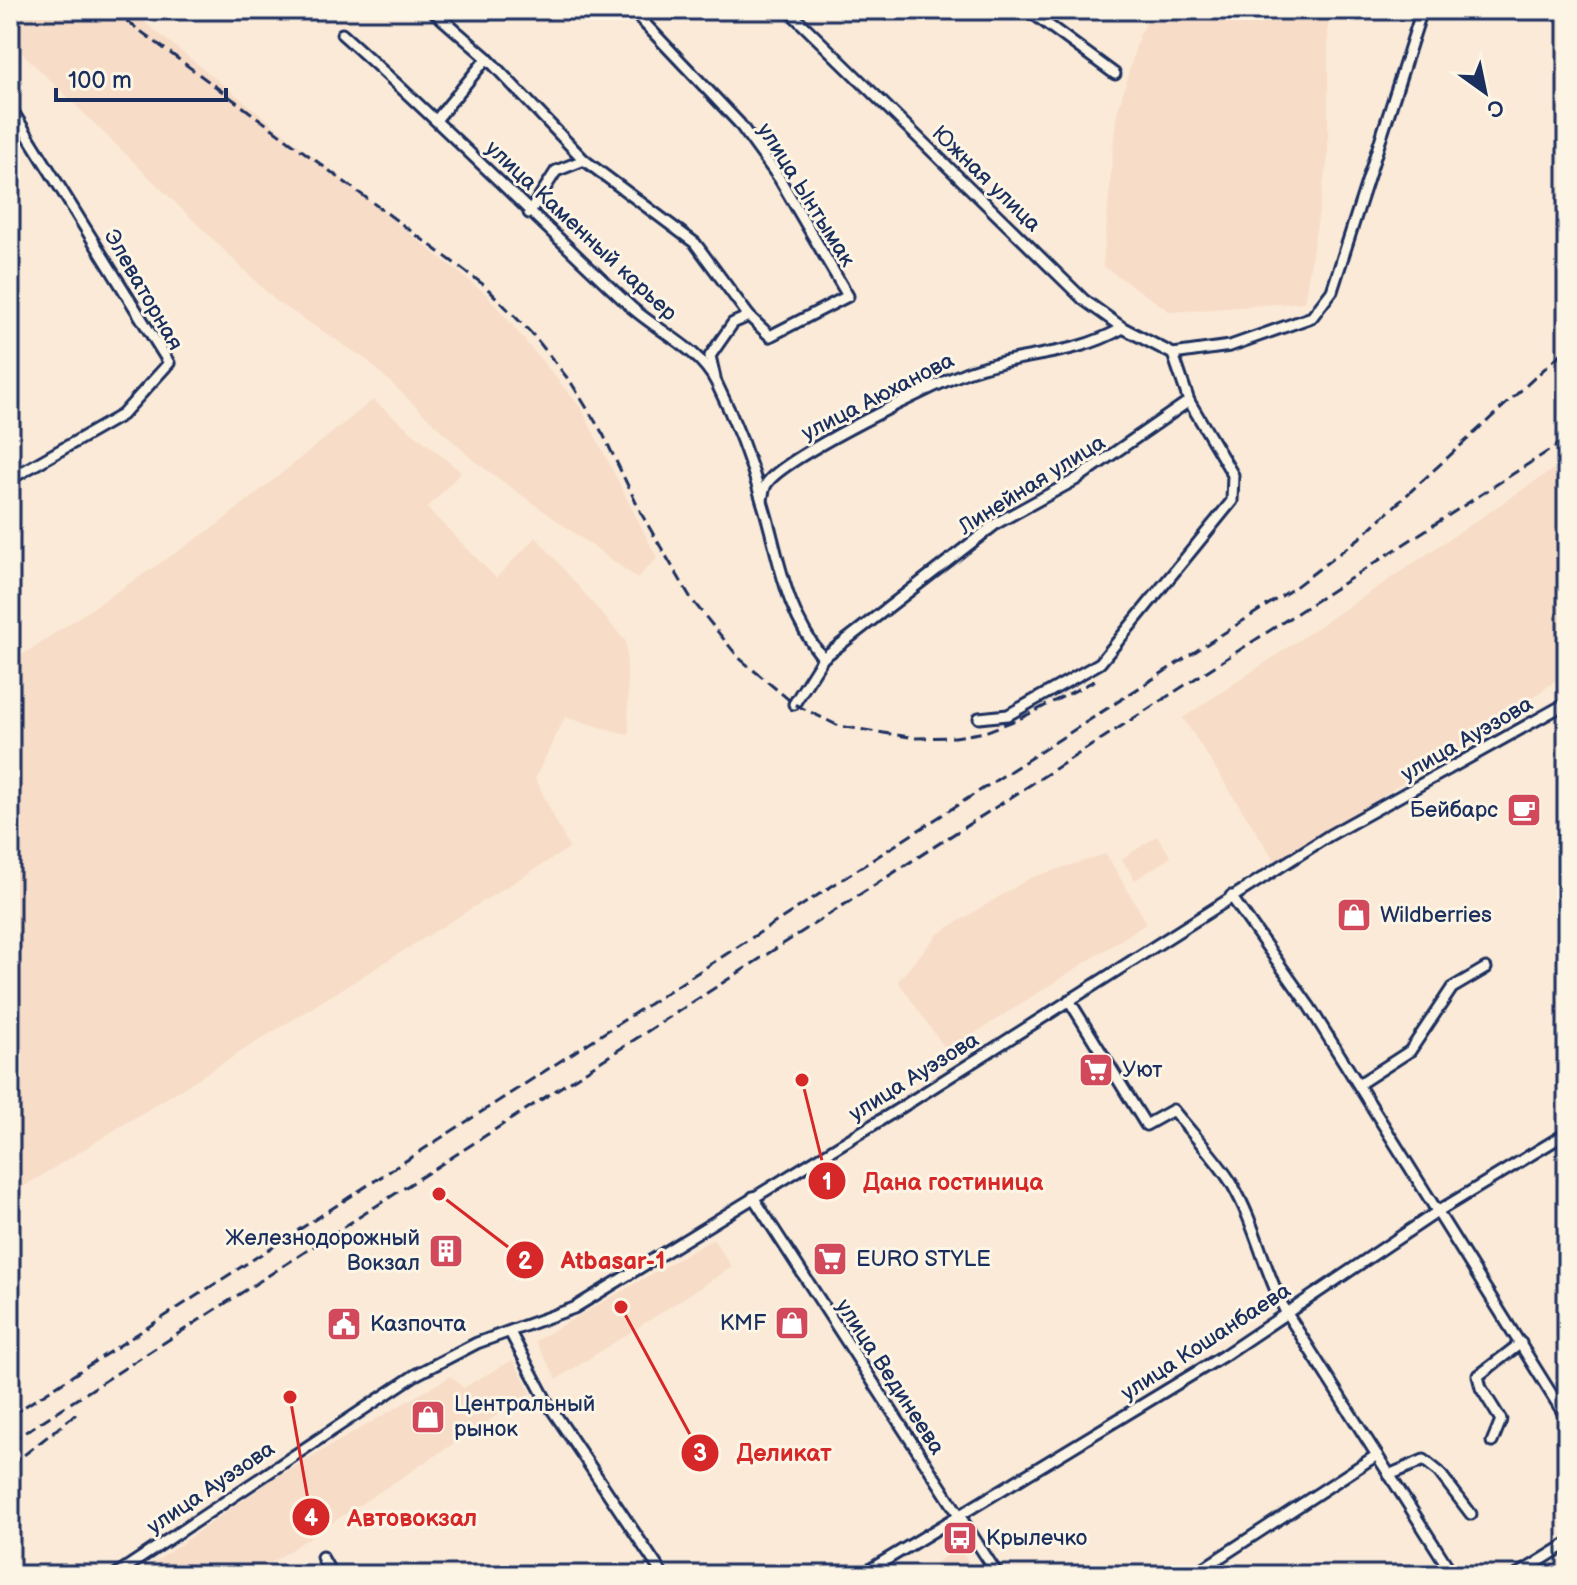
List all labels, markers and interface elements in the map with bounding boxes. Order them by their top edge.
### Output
scale bar [56,52,226,102]
north arrow [1445,52,1525,132]
text: 100 m [68,66,132,95]
text: С [1481,92,1509,123]
street label: улица Ынтымак [751,118,861,272]
street label: Южная улица [926,120,1046,238]
street label: улица Каменный карьер [480,135,683,327]
street label: Элеваторная [97,225,189,355]
street label: улица Аюханова [797,347,959,447]
street label: Линейная улица [953,429,1110,541]
street label: улица Ауэзова [1396,690,1538,788]
cafe icon: Бейбарс [1505,791,1543,829]
place label: Бейбарс [1410,797,1498,824]
shop icon: Wildberries [1335,896,1373,934]
place label: Wildberries [1380,902,1492,929]
street label: улица Ауэзова [844,1026,984,1128]
supermarket icon: Уют [1077,1051,1115,1089]
place label: Уют [1122,1057,1163,1084]
callout: Дана гостиница [807,1157,1059,1205]
text: 1 [822,1168,832,1197]
text: Дана гостиница [863,1168,1044,1197]
place label: Железнодорожный Вокзал [225,1225,420,1277]
building icon: Железнодорожный Вокзал [427,1232,465,1270]
callout: Atbasar-1 [505,1236,682,1284]
supermarket icon: EURO STYLE [811,1240,849,1278]
place label: EURO STYLE [856,1246,991,1273]
text: 2 [518,1247,533,1276]
text: Atbasar-1 [560,1247,665,1276]
street label: улица Кошанбаева [1116,1277,1296,1407]
street label: улица Вединеева [830,1294,950,1460]
shop icon: KMF [773,1304,811,1342]
public building icon: Казпочта [325,1305,363,1343]
place label: KMF [720,1310,767,1337]
place label: Казпочта [370,1311,466,1338]
place label: Центральный рынок [454,1391,595,1443]
shop icon: Центральный рынок [409,1398,447,1436]
callout: Деликат [680,1429,847,1477]
street label: улица Ауэзова [142,1435,280,1541]
text: 3 [693,1439,707,1468]
text: Деликат [736,1439,832,1468]
callout: Автовокзал [291,1493,493,1541]
text: 4 [304,1504,318,1533]
text: Автовокзал [346,1504,477,1533]
bus stop icon: Крылечко [941,1519,979,1557]
place label: Крылечко [986,1525,1087,1552]

